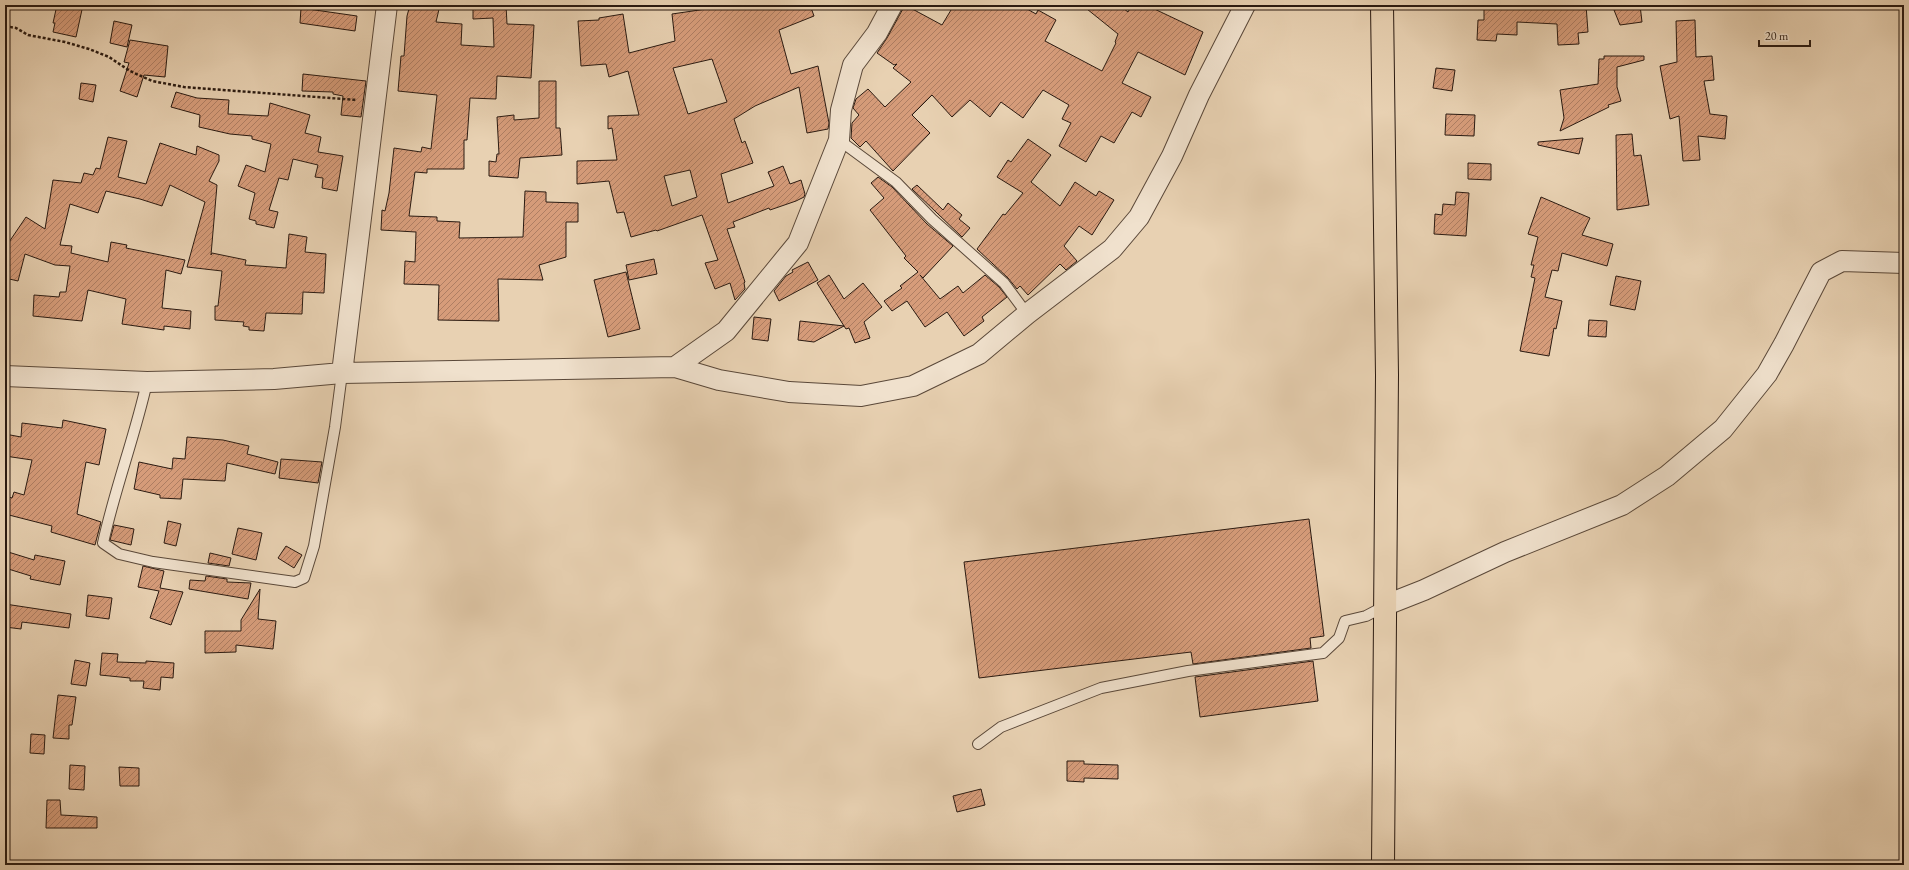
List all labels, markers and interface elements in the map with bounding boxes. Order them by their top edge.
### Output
scale bar [1759,22,1810,48]
text: 20 m [1765,28,1789,44]

